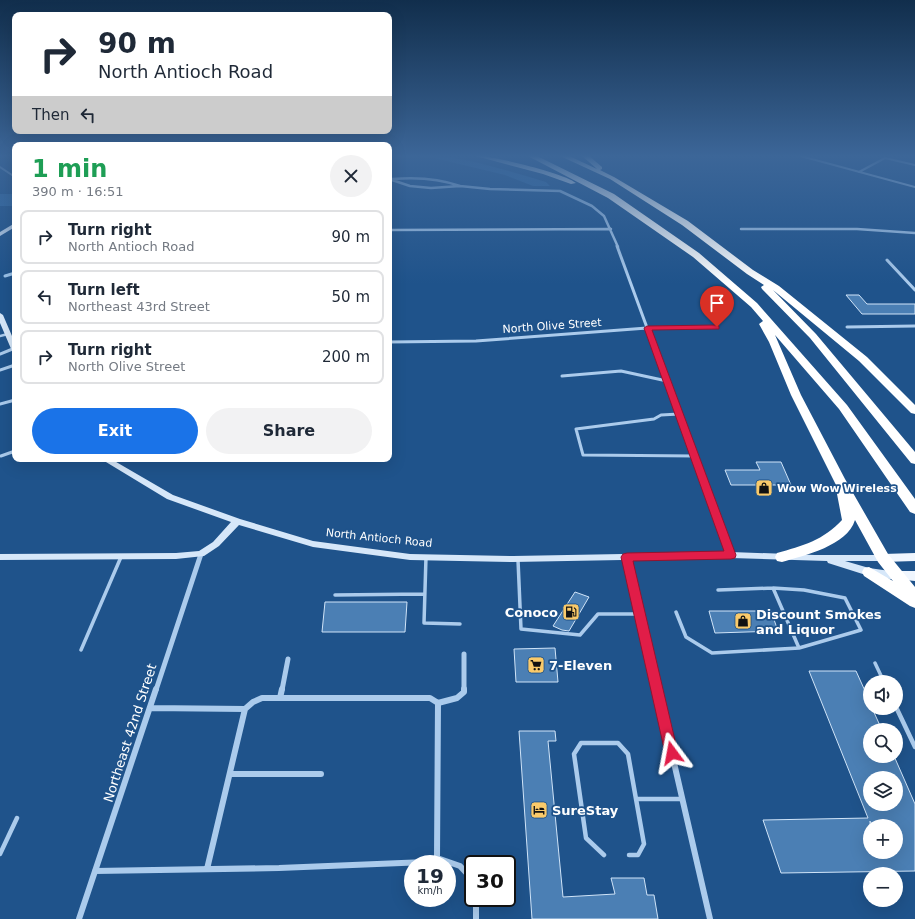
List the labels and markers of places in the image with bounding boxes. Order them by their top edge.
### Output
pin [700,286,734,327]
shop icon: Wow Wow Wireless [754,478,774,498]
place label: Wow Wow Wireless [777,482,897,495]
fuel station icon: Conoco [561,602,581,622]
place label: Conoco [505,605,558,620]
place label: Discount Smokes and Liquor [756,607,882,637]
shop icon: Discount Smokes and Liquor [733,611,753,631]
supermarket icon: 7-Eleven [526,655,546,675]
place label: 7-Eleven [549,658,612,673]
hotel icon: SureStay [529,800,549,820]
place label: SureStay [552,803,619,818]

